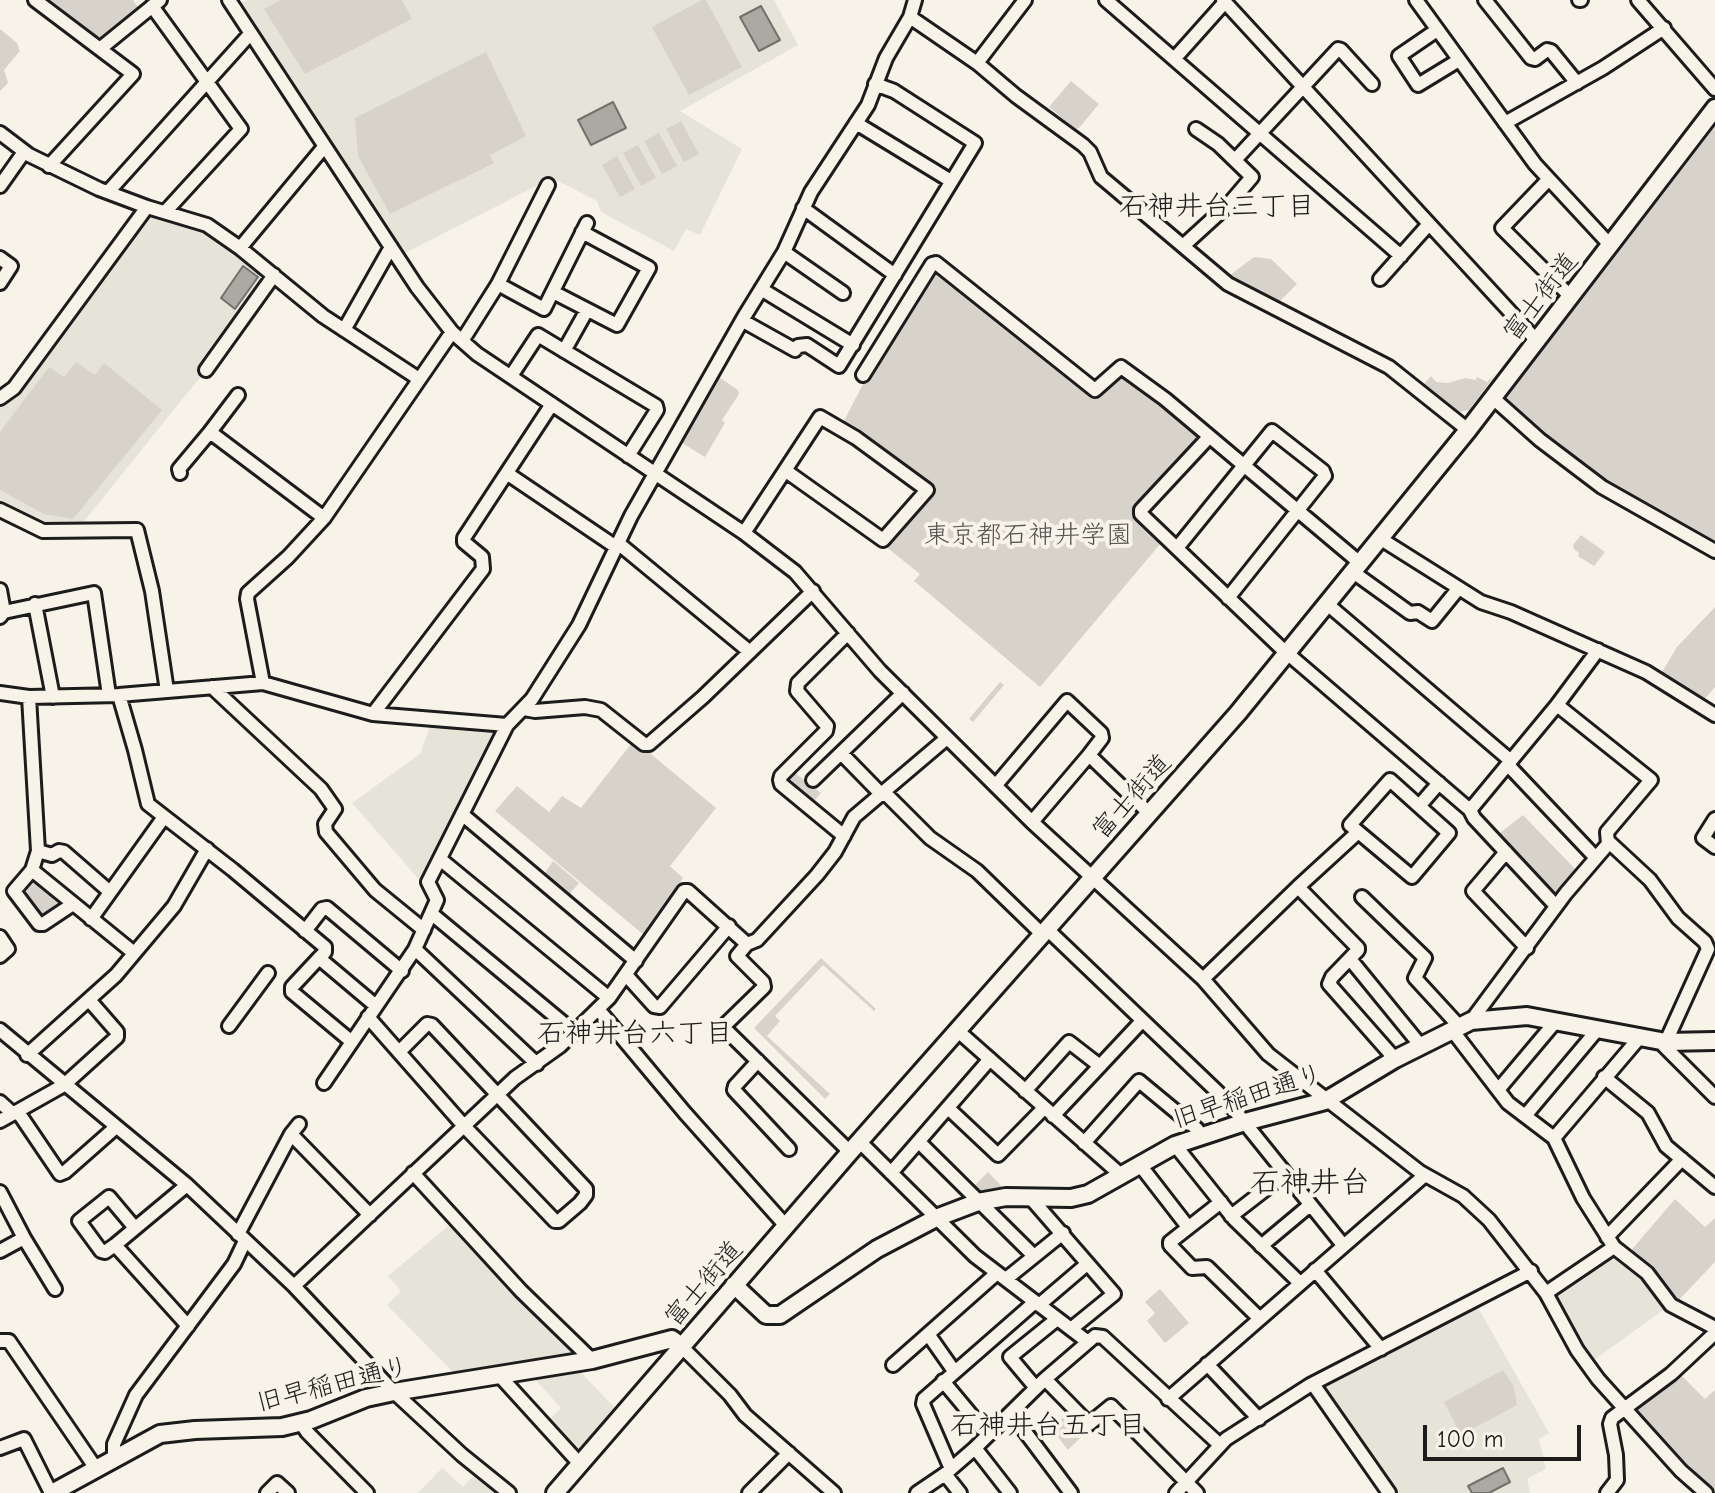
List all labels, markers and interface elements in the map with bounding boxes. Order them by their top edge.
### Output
district label: 石神井台三丁目 [1119,190,1315,224]
street label: 富士街道 [1497,246,1585,348]
park label: 東京都石神井学園 [924,520,1132,552]
street label: 富士街道 [1086,748,1178,846]
district label: 石神井台六丁目 [537,1017,733,1051]
street label: 旧早稲田通り [1169,1058,1327,1136]
district label: 石神井台 [1250,1166,1370,1202]
street label: 富士街道 [658,1235,750,1333]
street label: 旧早稲田通り [254,1351,412,1419]
district label: 石神井台五丁目 [950,1409,1146,1443]
scale bar [1427,1409,1585,1459]
text: 100 m [1437,1425,1504,1453]

